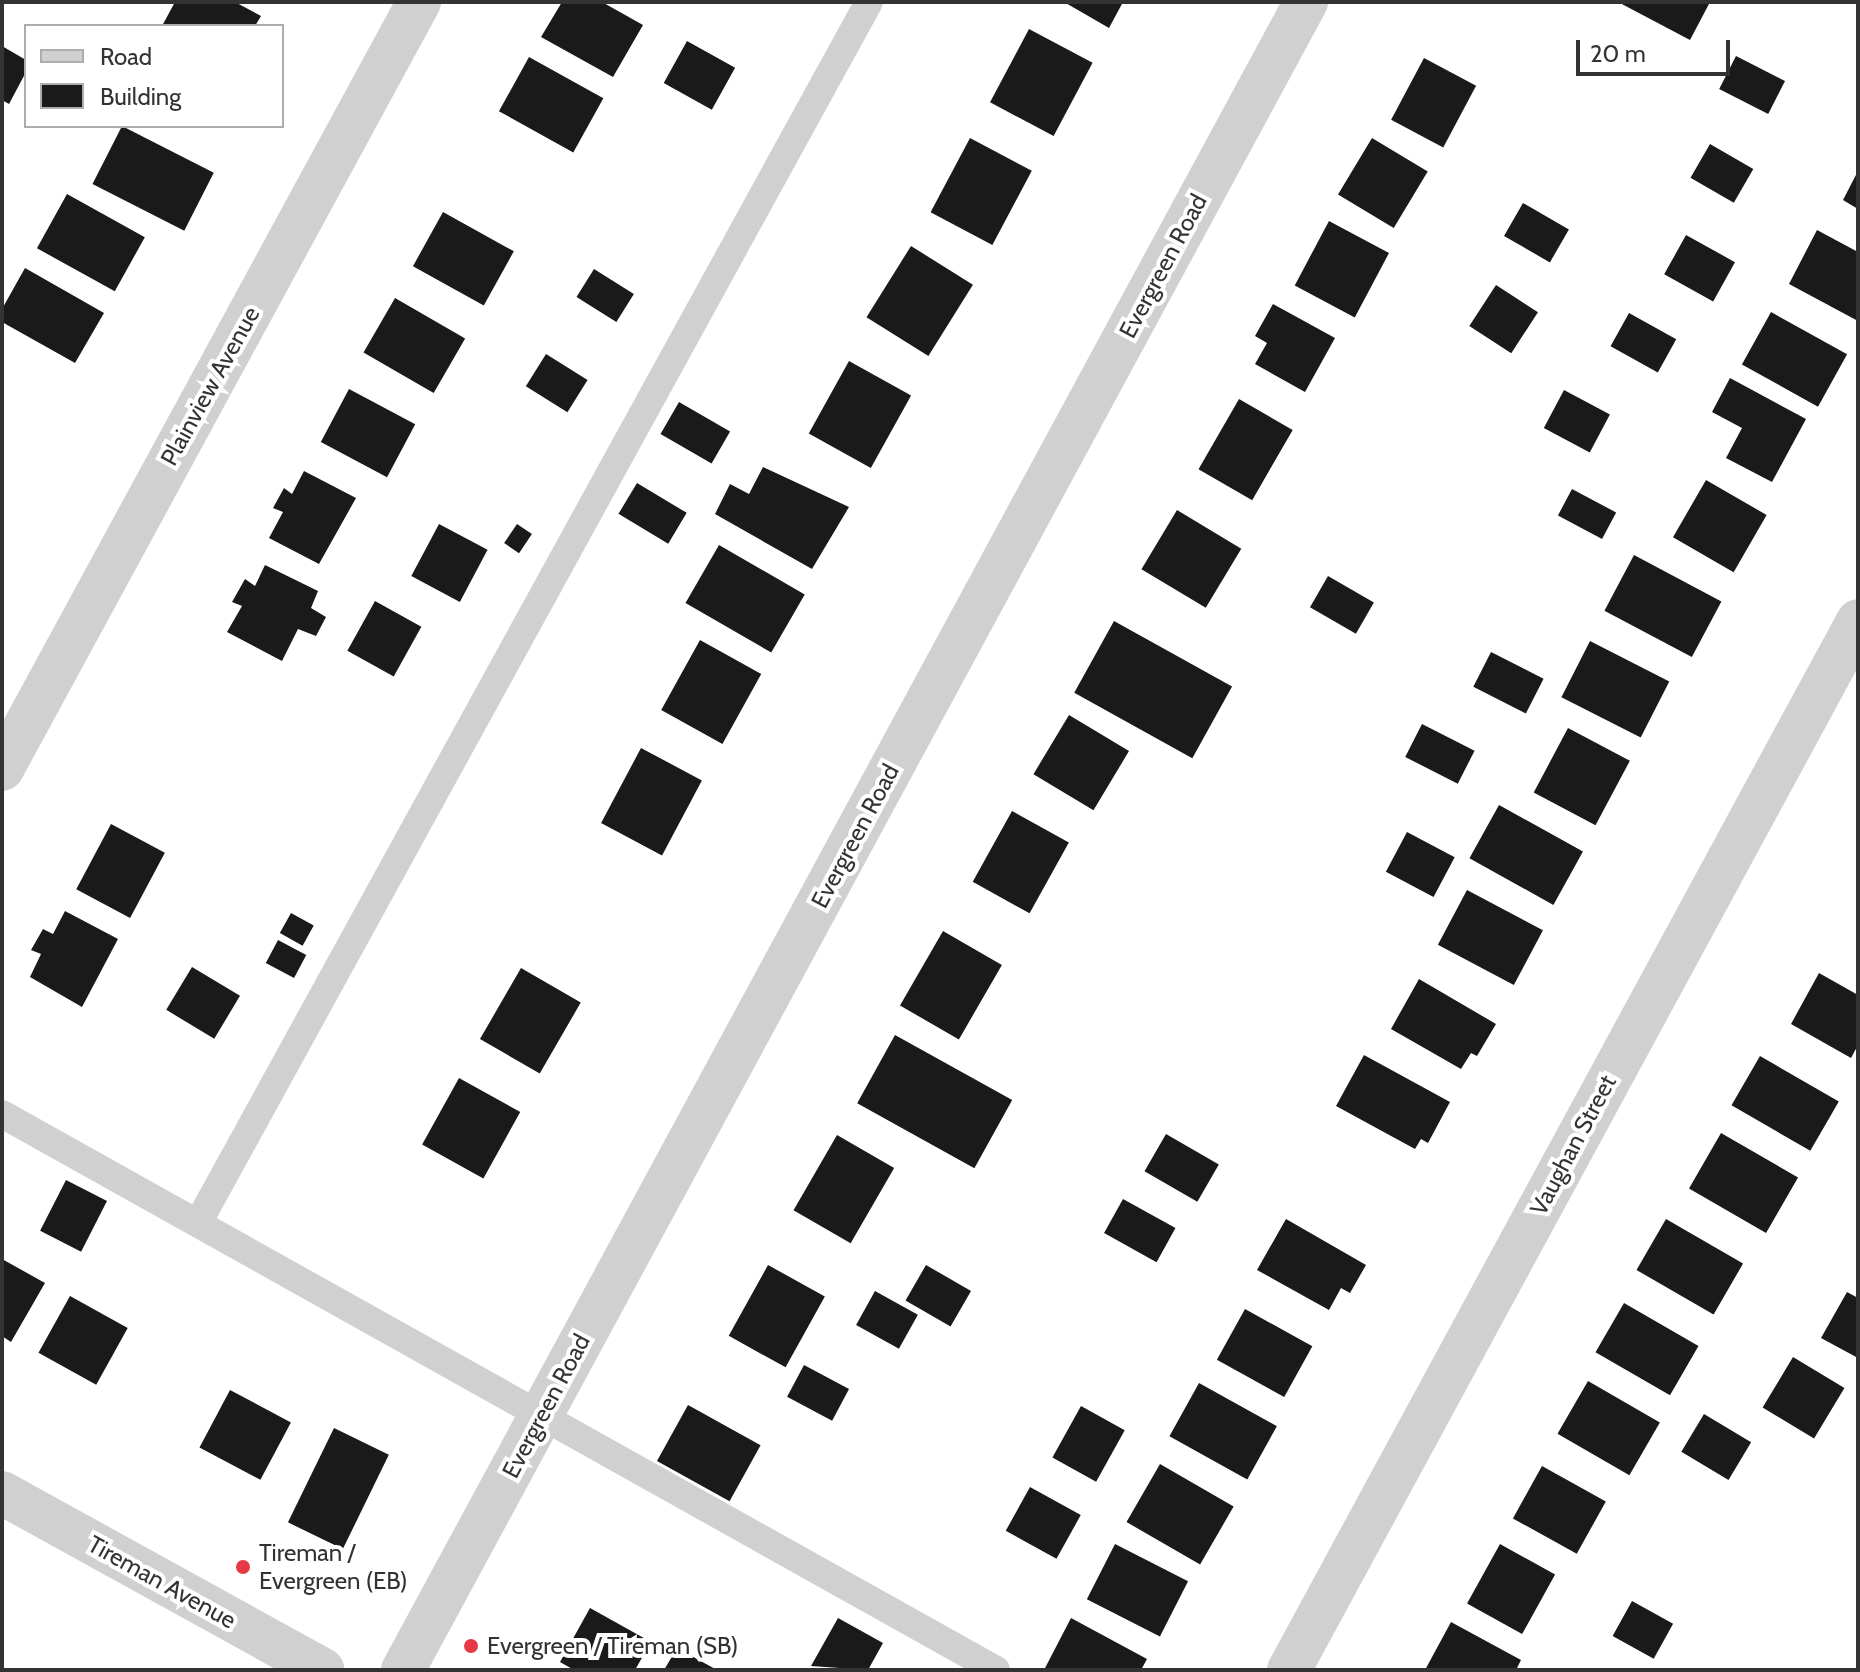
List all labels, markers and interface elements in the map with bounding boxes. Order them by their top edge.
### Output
legend [24,24,284,128]
scale bar [1580,24,1734,74]
text: 20 m [1590,39,1646,68]
text: Road [100,42,152,71]
text: Building [100,82,181,111]
street label: Evergreen Road [1113,189,1213,343]
street label: Plainview Avenue [154,302,266,470]
street label: Evergreen Road [805,759,905,913]
street label: Vaughan Street [1524,1070,1622,1220]
street label: Evergreen Road [496,1329,596,1483]
street label: Tireman Avenue [83,1529,241,1635]
place label: Tireman / Evergreen (EB) [259,1539,408,1595]
marker: Tireman / Evergreen (EB) [234,1558,252,1576]
place label: Evergreen / Tireman (SB) [487,1632,738,1660]
marker: Evergreen / Tireman (SB) [462,1637,480,1655]

